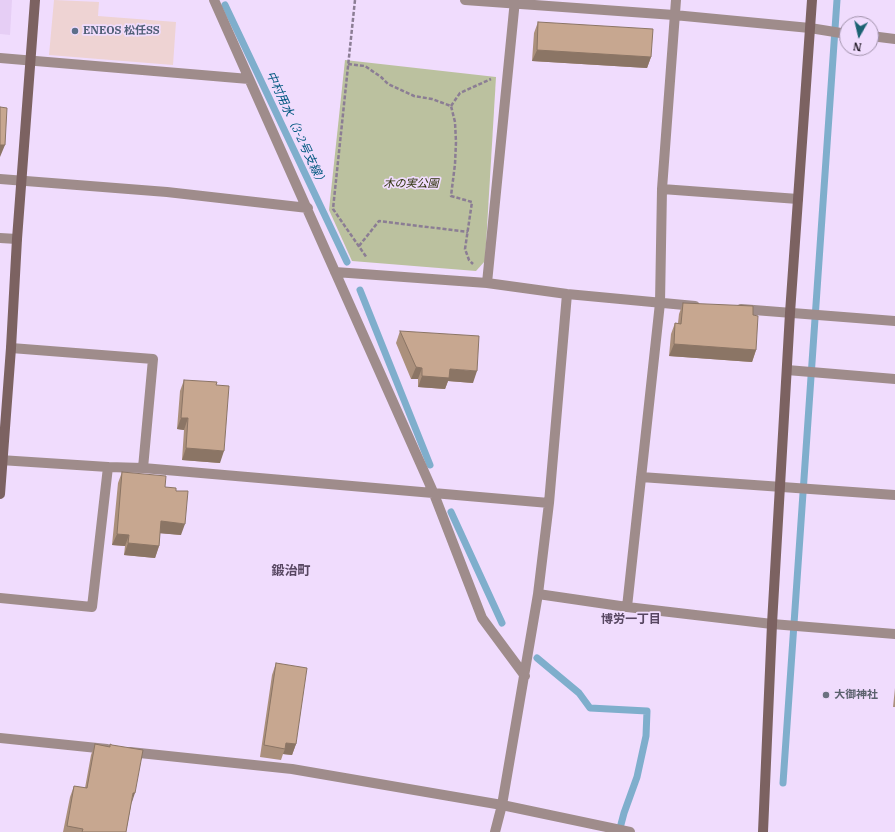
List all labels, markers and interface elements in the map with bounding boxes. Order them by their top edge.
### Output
north arrow [839,16,879,56]
place label: ENEOS 松任SS [83,24,160,38]
marker: ENEOS 松任SS [70,26,80,36]
text: N [852,39,863,54]
water label: 中村用水（3-2号支線） [263,69,329,189]
park label: 木の実公園 [384,177,438,191]
district label: 鍛治町 [272,563,310,579]
district label: 博労一丁目 [601,613,661,627]
place label: 大御神社 [834,688,878,702]
marker: 大御神社 [821,690,831,700]

